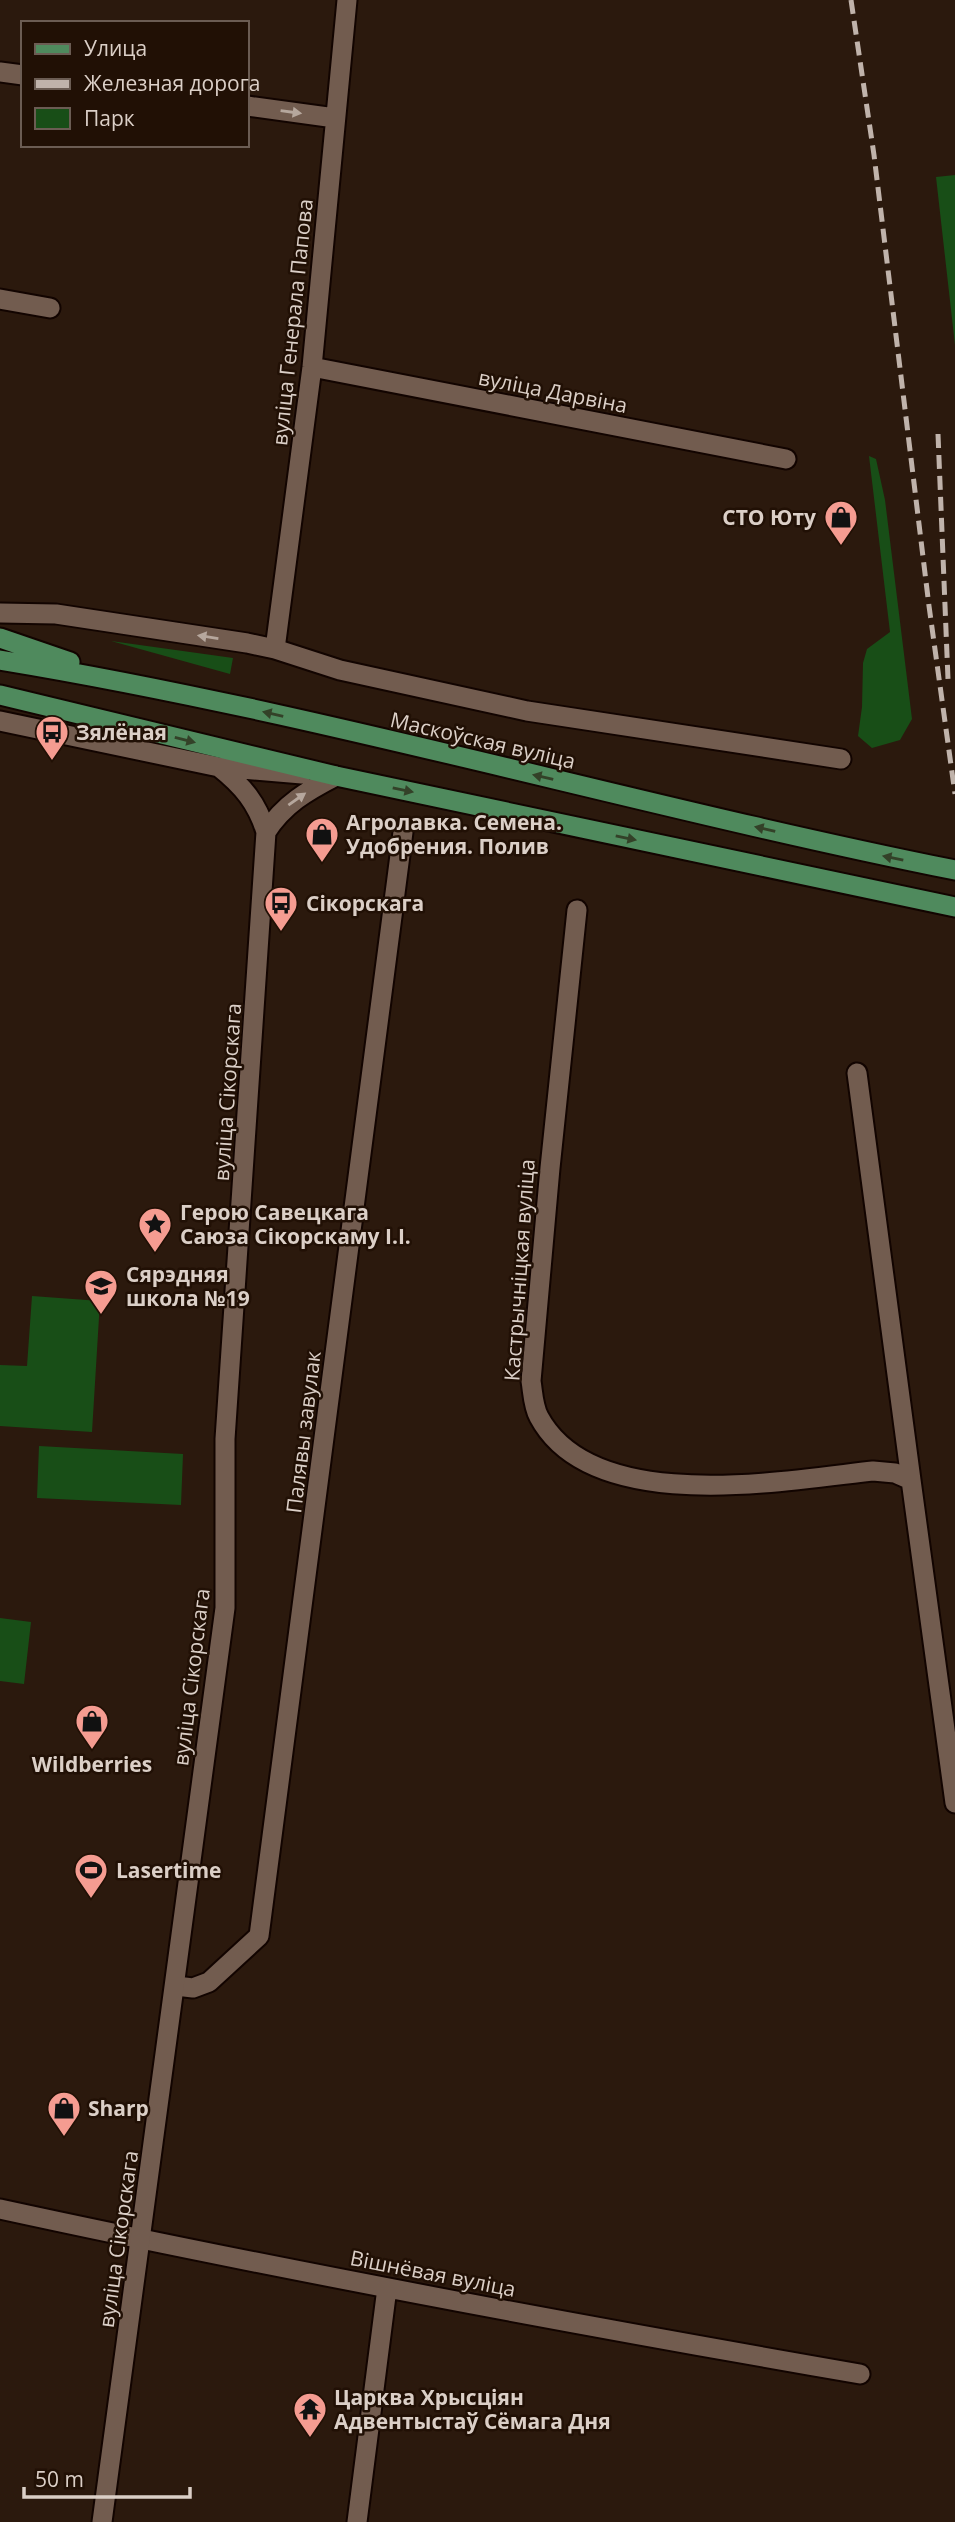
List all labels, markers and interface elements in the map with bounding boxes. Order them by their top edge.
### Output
legend [21,21,248,147]
text: Улица [84,34,147,62]
text: Железная дорога [84,69,260,97]
text: Парк [84,104,135,132]
one-way arrow [280,107,302,118]
street label: вуліца Генерала Папова [265,197,319,447]
street label: вуліца Дарвіна [476,363,630,419]
shop icon: СТО Юту [822,498,860,547]
place label: СТО Юту [722,503,816,531]
one-way arrow [197,631,219,642]
street label: Маскоўская вуліца [388,705,578,775]
one-way arrow [261,708,283,719]
bus stop icon: Зялёная [33,713,71,762]
place label: Зялёная [76,718,167,746]
one-way arrow [174,734,196,745]
one-way arrow [532,772,554,783]
one-way arrow [392,785,414,796]
one-way arrow [288,792,306,806]
place label: Агролавка. Семена. Удобрения. Полив [346,808,562,860]
shop icon: Агролавка. Семена. Удобрения. Полив [303,815,341,864]
one-way arrow [754,824,776,835]
one-way arrow [615,833,637,844]
one-way arrow [882,852,904,863]
bus stop icon: Сікорскага [262,884,300,933]
place label: Сікорскага [306,889,424,917]
street label: вуліца Сікорскага [207,1002,247,1182]
street label: Кастрычніцкая вуліца [497,1158,541,1382]
place label: Герою Савецкага Саюза Сікорскаму І.І. [180,1198,411,1250]
place icon: Герою Савецкага Саюза Сікорскаму І.І. [136,1205,174,1254]
place label: Сярэдняя школа №19 [126,1260,250,1312]
school or university icon: Сярэдняя школа №19 [82,1267,120,1316]
street label: Палявы завулак [279,1349,327,1515]
street label: вуліца Сікорскага [166,1587,216,1767]
shop icon: Wildberries [73,1702,111,1751]
place label: Wildberries [32,1750,152,1778]
sports icon: Lasertime [72,1851,110,1900]
place label: Lasertime [116,1856,221,1884]
shop icon: Sharp [45,2089,83,2138]
place label: Sharp [88,2094,149,2122]
street label: вуліца Сікорскага [92,2149,144,2329]
street label: Вішнёвая вуліца [348,2243,518,2303]
place label: Царква Хрысціян Адвентыстаў Сёмага Дня [334,2383,611,2435]
temple icon: Царква Хрысціян Адвентыстаў Сёмага Дня [291,2390,329,2439]
scale bar [24,2456,191,2500]
text: 50 m [35,2465,84,2493]

